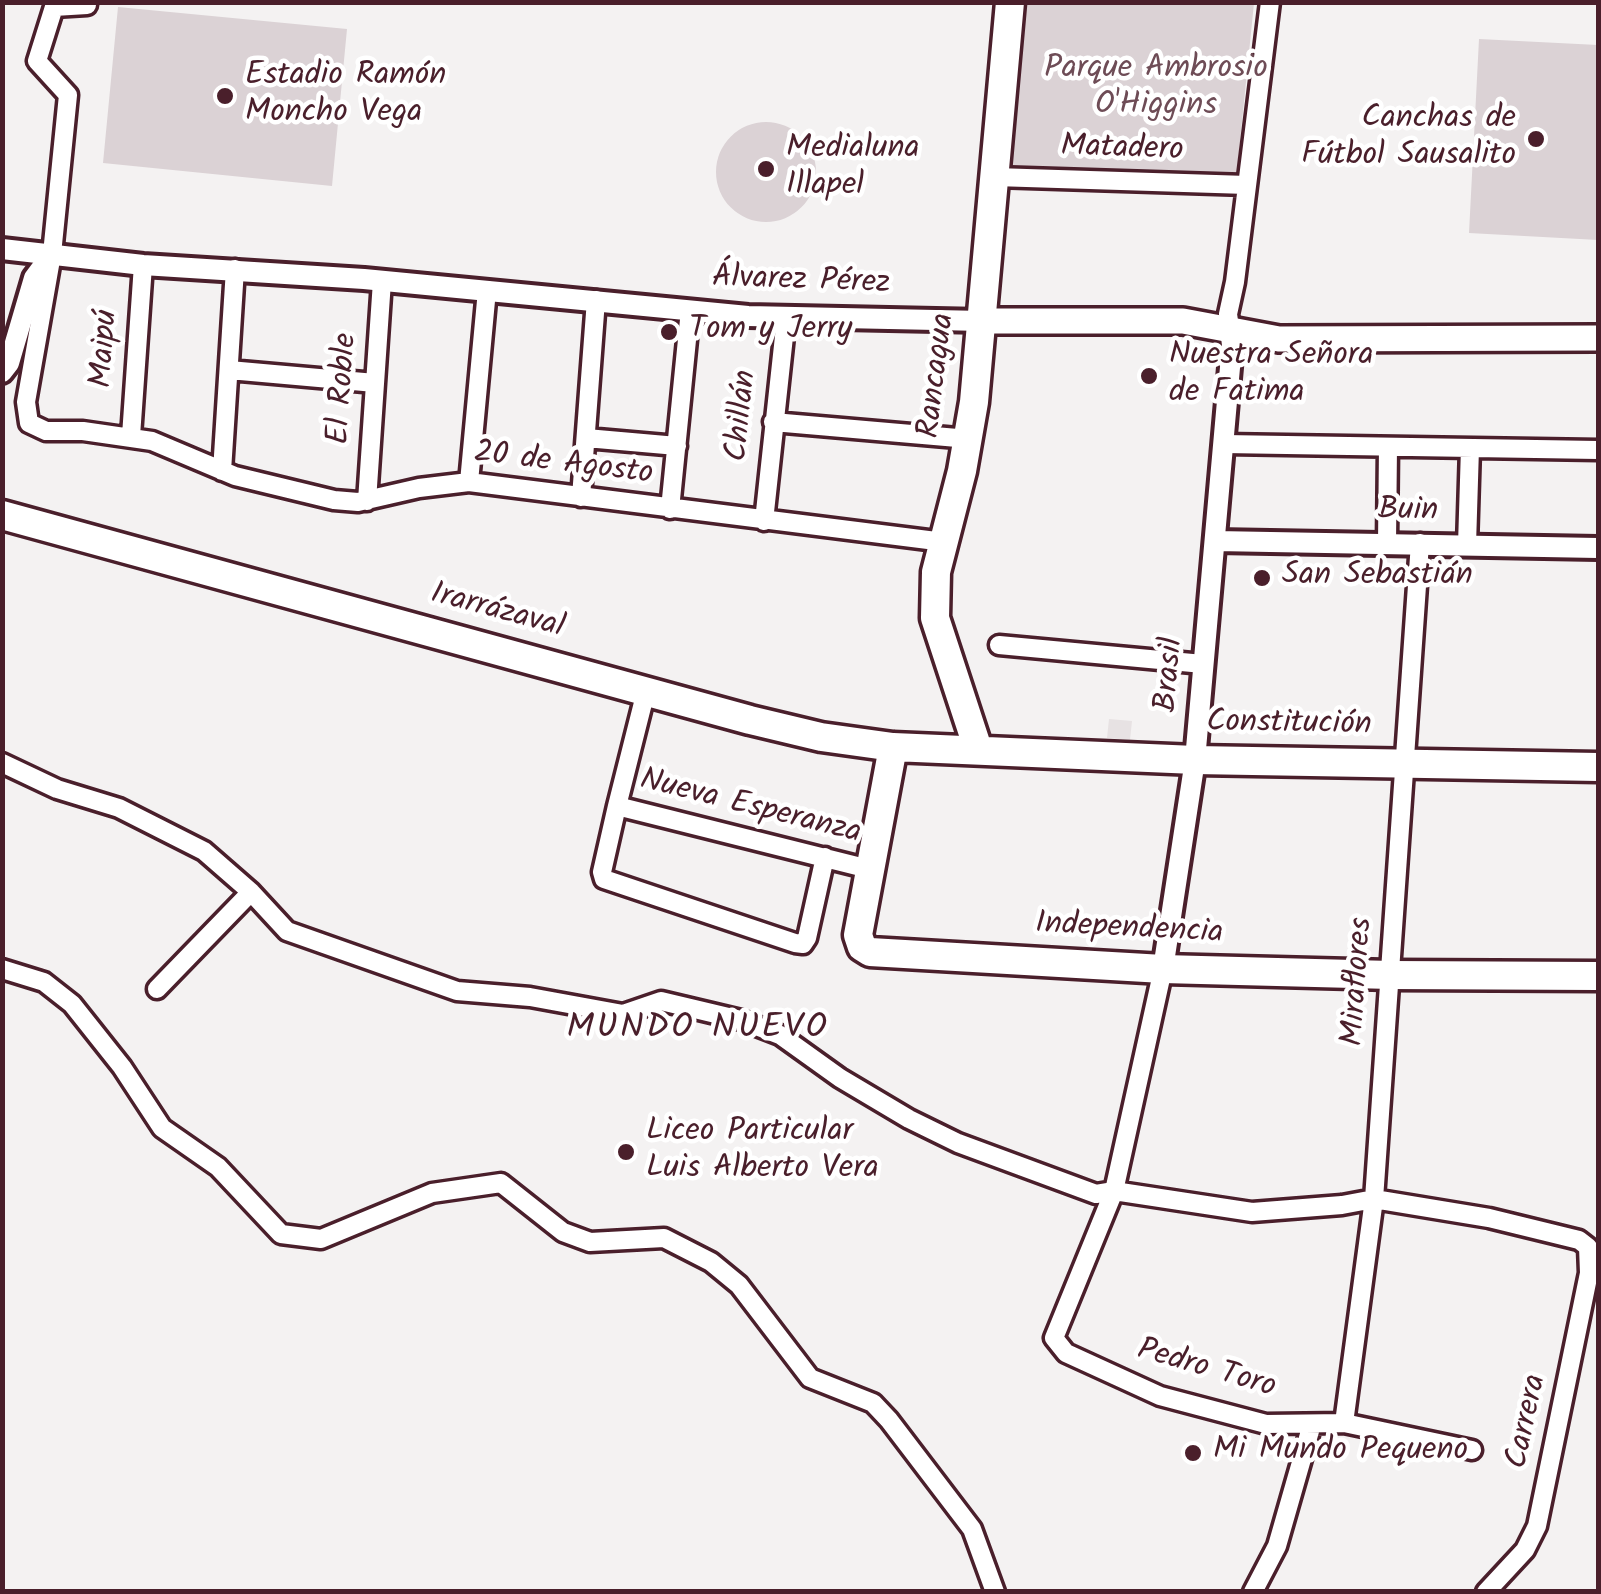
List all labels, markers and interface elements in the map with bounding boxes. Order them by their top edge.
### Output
park label: Parque Ambrosio O'Higgins [1044,52,1268,127]
place label: Estadio Ramón Moncho Vega [245,59,446,134]
marker: Estadio Ramón Moncho Vega [214,85,236,107]
place label: Canchas de Fútbol Sausalito [1301,102,1516,177]
marker: Canchas de Fútbol Sausalito [1525,128,1547,150]
street label: Matadero [1060,130,1184,172]
place label: Medialuna Illapel [786,132,920,207]
marker: Medialuna Illapel [755,158,777,180]
street label: Álvarez Pérez [711,261,891,305]
street label: Maipú [85,309,129,389]
street label: Rancagua [912,311,966,441]
place label: Tom y Jerry [689,313,852,351]
marker: Tom y Jerry [658,321,680,343]
street label: El Roble [322,332,368,446]
place label: Nuestra Señora de Fatima [1169,339,1373,414]
marker: Nuestra Señora de Fatima [1138,365,1160,387]
street label: Chillán [720,368,768,464]
street label: 20 de Agosto [471,436,655,496]
street label: Buin [1377,493,1439,533]
place label: San Sebastián [1282,559,1473,597]
marker: San Sebastián [1251,567,1273,589]
street label: Irarrázaval [426,577,568,649]
street label: Brasil [1150,636,1194,714]
street label: Constitución [1206,705,1372,747]
street label: Nueva Esperanza [635,763,865,855]
street label: Independencia [1034,907,1224,955]
street label: Miraflores [1336,916,1384,1048]
district label: MUNDO NUEVO [567,1010,829,1052]
place label: Liceo Particular Luis Alberto Vera [646,1115,879,1190]
marker: Liceo Particular Luis Alberto Vera [615,1141,637,1163]
street label: Pedro Toro [1132,1333,1280,1409]
street label: Carrera [1500,1371,1558,1473]
place label: Mi Mundo Pequeno [1213,1434,1468,1472]
marker: Mi Mundo Pequeno [1182,1442,1204,1464]

